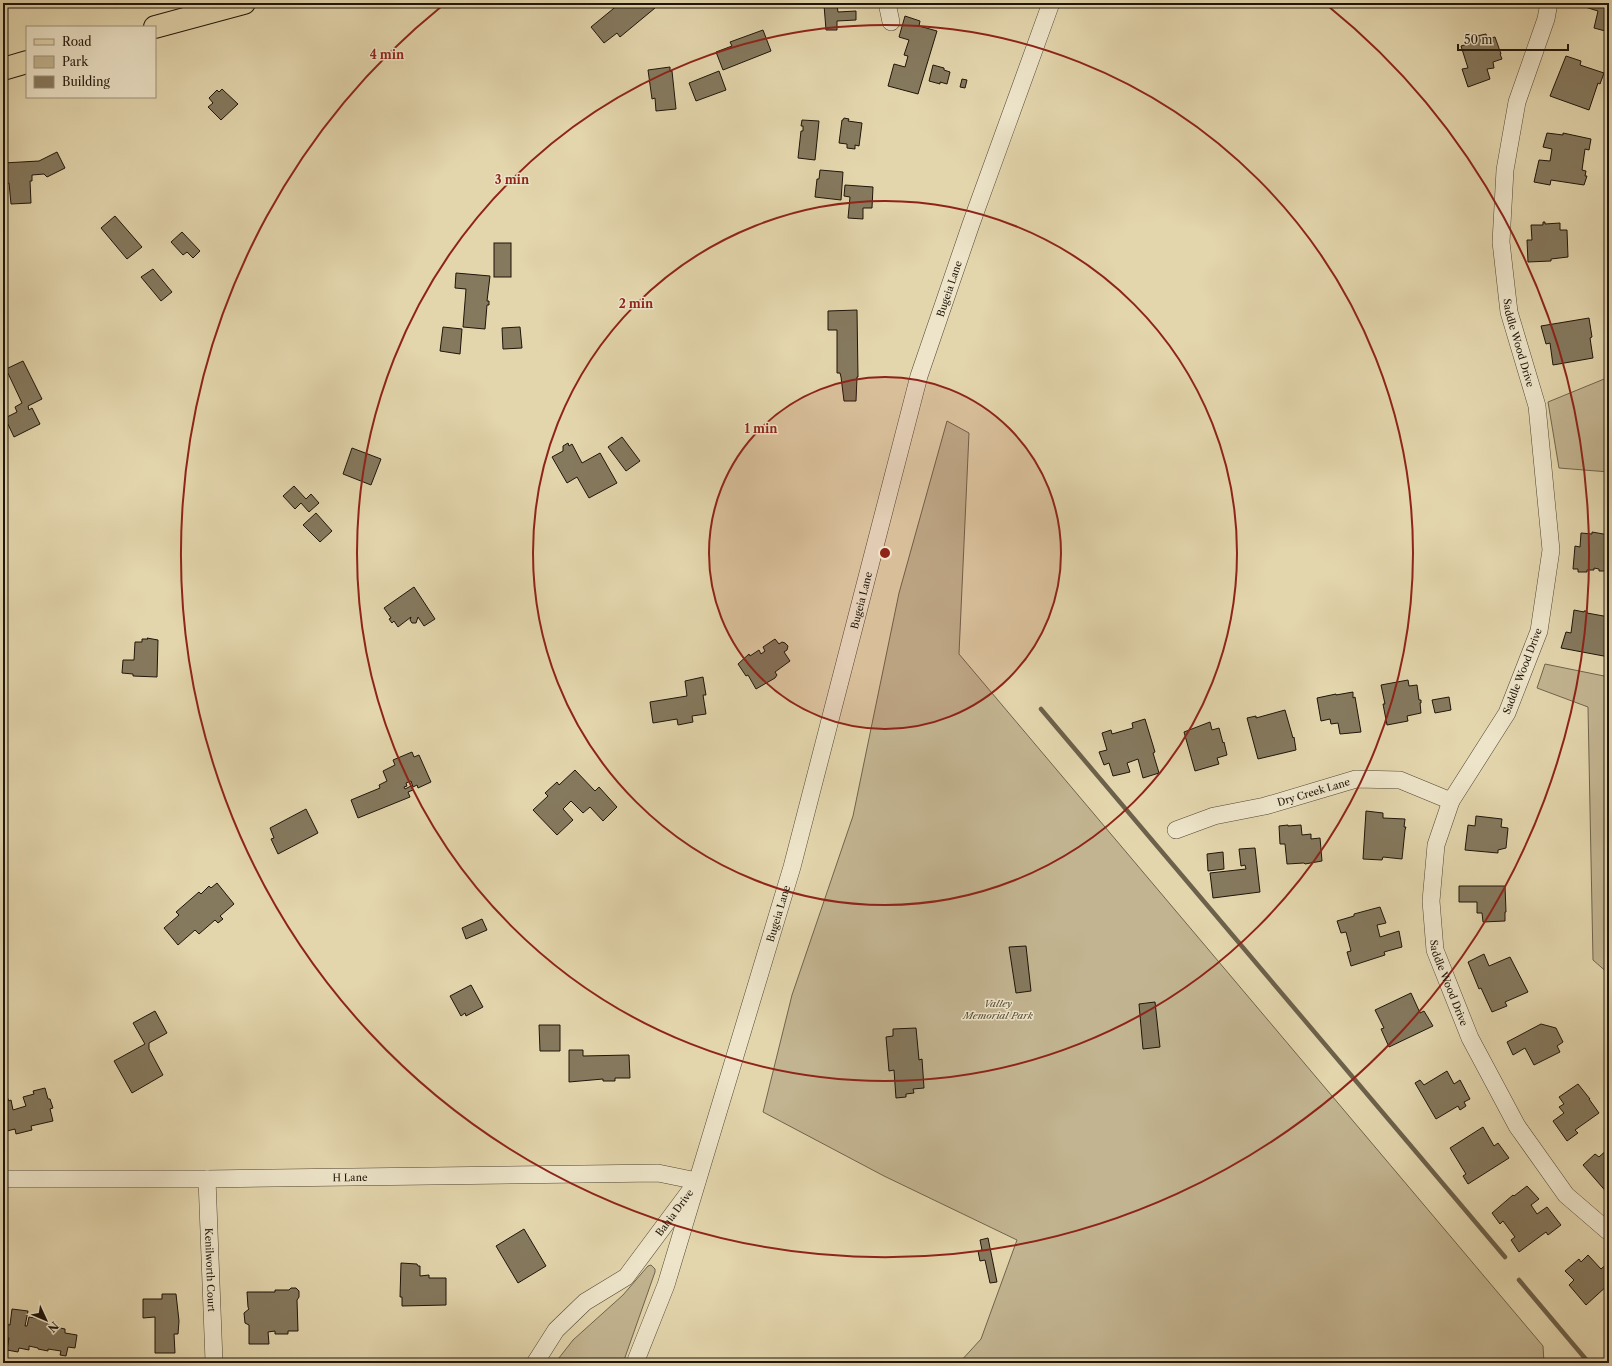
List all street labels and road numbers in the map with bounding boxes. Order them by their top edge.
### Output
street label: Bugeia Lane [934,259,965,319]
street label: Saddle Wood Drive [1501,298,1537,389]
street label: Bugeia Lane [848,570,875,630]
street label: Saddle Wood Drive [1500,626,1545,716]
street label: Dry Creek Lane [1276,775,1352,809]
street label: Bugeia Lane [764,883,793,944]
street label: Saddle Wood Drive [1427,939,1471,1028]
street label: H Lane [332,1171,368,1184]
street label: Bahia Drive [653,1186,696,1239]
street label: Kenilworth Court [202,1228,218,1313]

